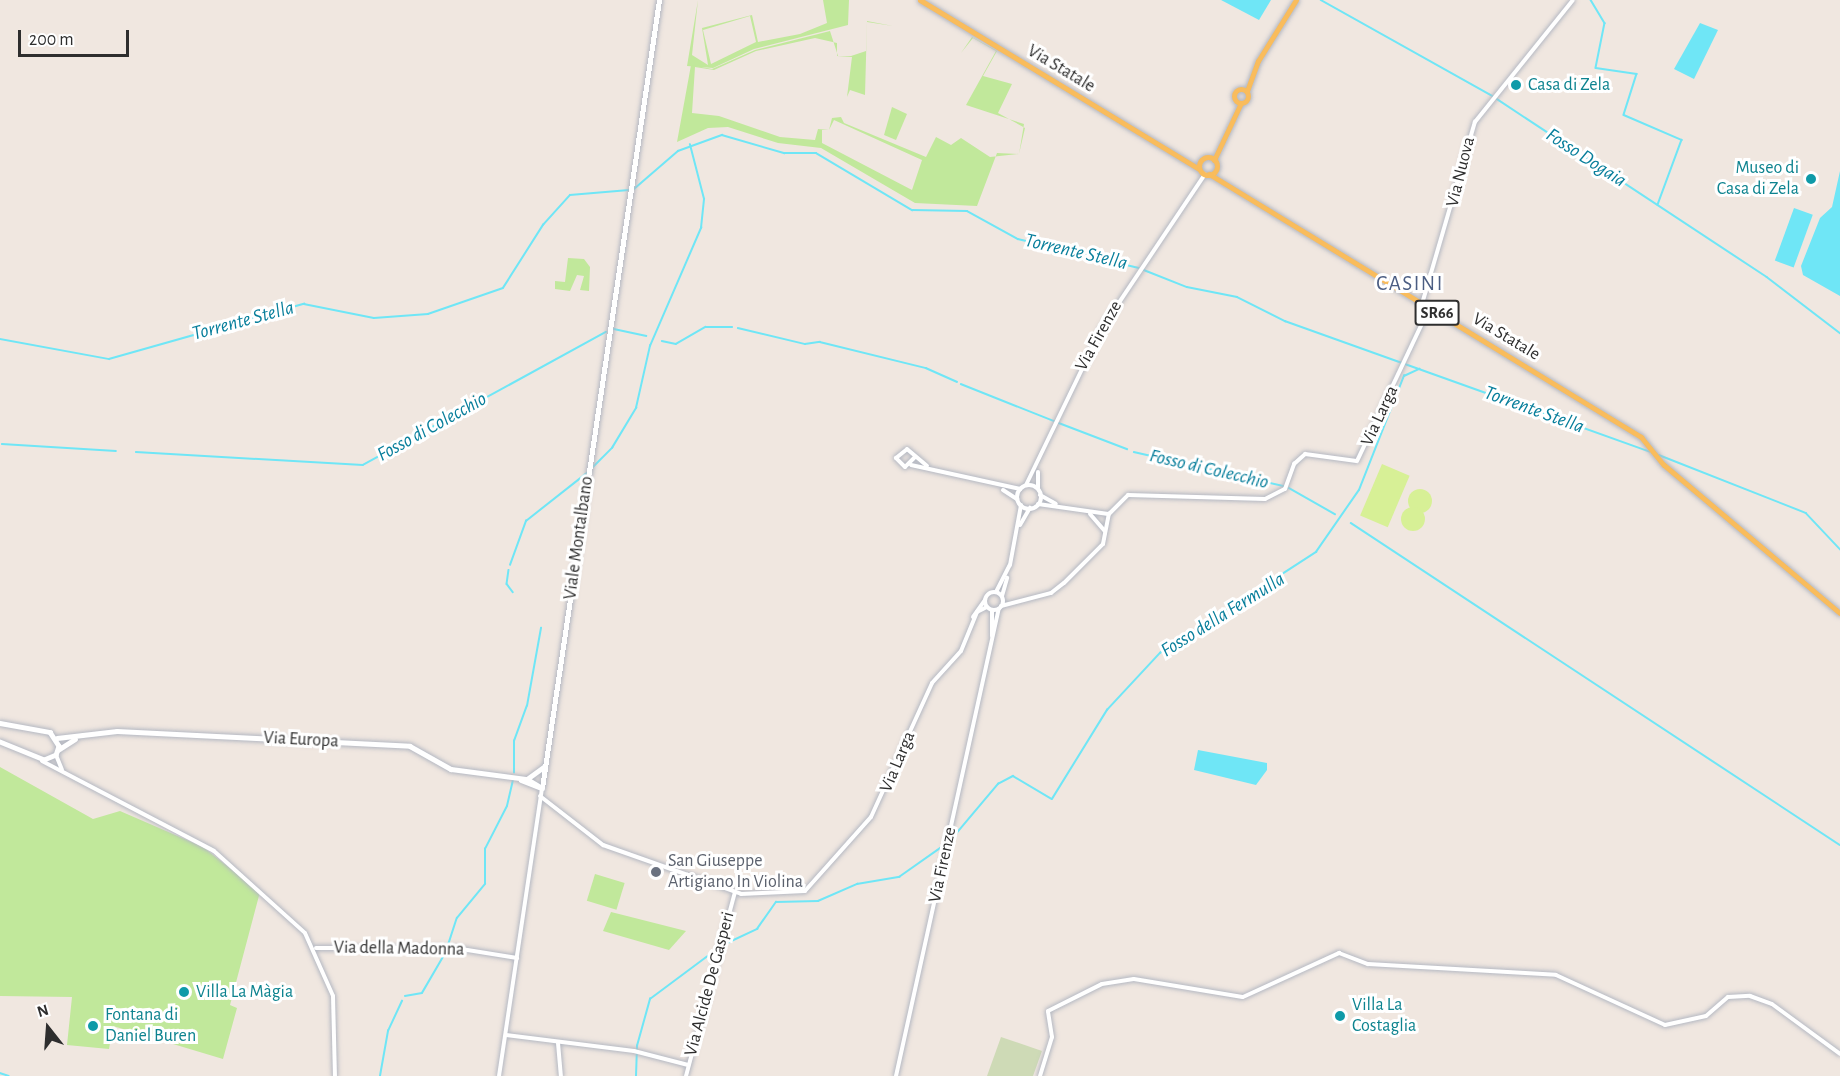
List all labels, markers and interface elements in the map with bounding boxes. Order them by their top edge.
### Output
scale bar [21,18,132,56]
text: 200 m [29,31,74,49]
street label: Via Statale [1023,40,1099,98]
place label: Casa di Zela [1528,74,1610,96]
marker: Casa di Zela [1509,78,1523,92]
water label: Fosso Dogaia [1541,123,1631,193]
street label: Via Nuova [1442,135,1480,209]
place label: Museo di Casa di Zela [1717,158,1799,201]
marker: Museo di Casa di Zela [1804,172,1818,186]
water label: Torrente Stella [1022,229,1130,275]
district label: CASINI [1376,271,1444,297]
water label: Torrente Stella [189,296,297,346]
street label: Via Firenze [1071,297,1127,375]
road number: SR66 [1414,300,1460,326]
street label: Via Statale [1468,308,1544,366]
water label: Torrente Stella [1481,381,1587,439]
street label: Via Larga [1357,382,1403,450]
water label: Fosso di Colecchio [373,387,491,467]
water label: Fosso di Colecchio [1147,444,1271,494]
street label: Viale Montalbano [560,475,598,601]
water label: Fosso della Fermulla [1157,567,1289,663]
street label: Via Europa [263,727,339,753]
street label: Via Larga [876,728,920,796]
street label: Via Firenze [924,825,962,905]
place label: San Giuseppe Artigiano In Violina [668,851,803,894]
marker: San Giuseppe Artigiano In Violina [649,865,663,879]
street label: Via Alcide De Gasperi [680,909,740,1059]
street label: Via della Madonna [334,937,464,961]
place label: Villa La Màgia [196,981,293,1003]
marker: Villa La Màgia [177,985,191,999]
place label: Villa La Costaglia [1352,995,1416,1038]
north arrow [18,998,78,1058]
text: N [35,1002,50,1020]
place label: Fontana di Daniel Buren [105,1005,196,1048]
marker: Villa La Costaglia [1333,1009,1347,1023]
marker: Fontana di Daniel Buren [86,1019,100,1033]

